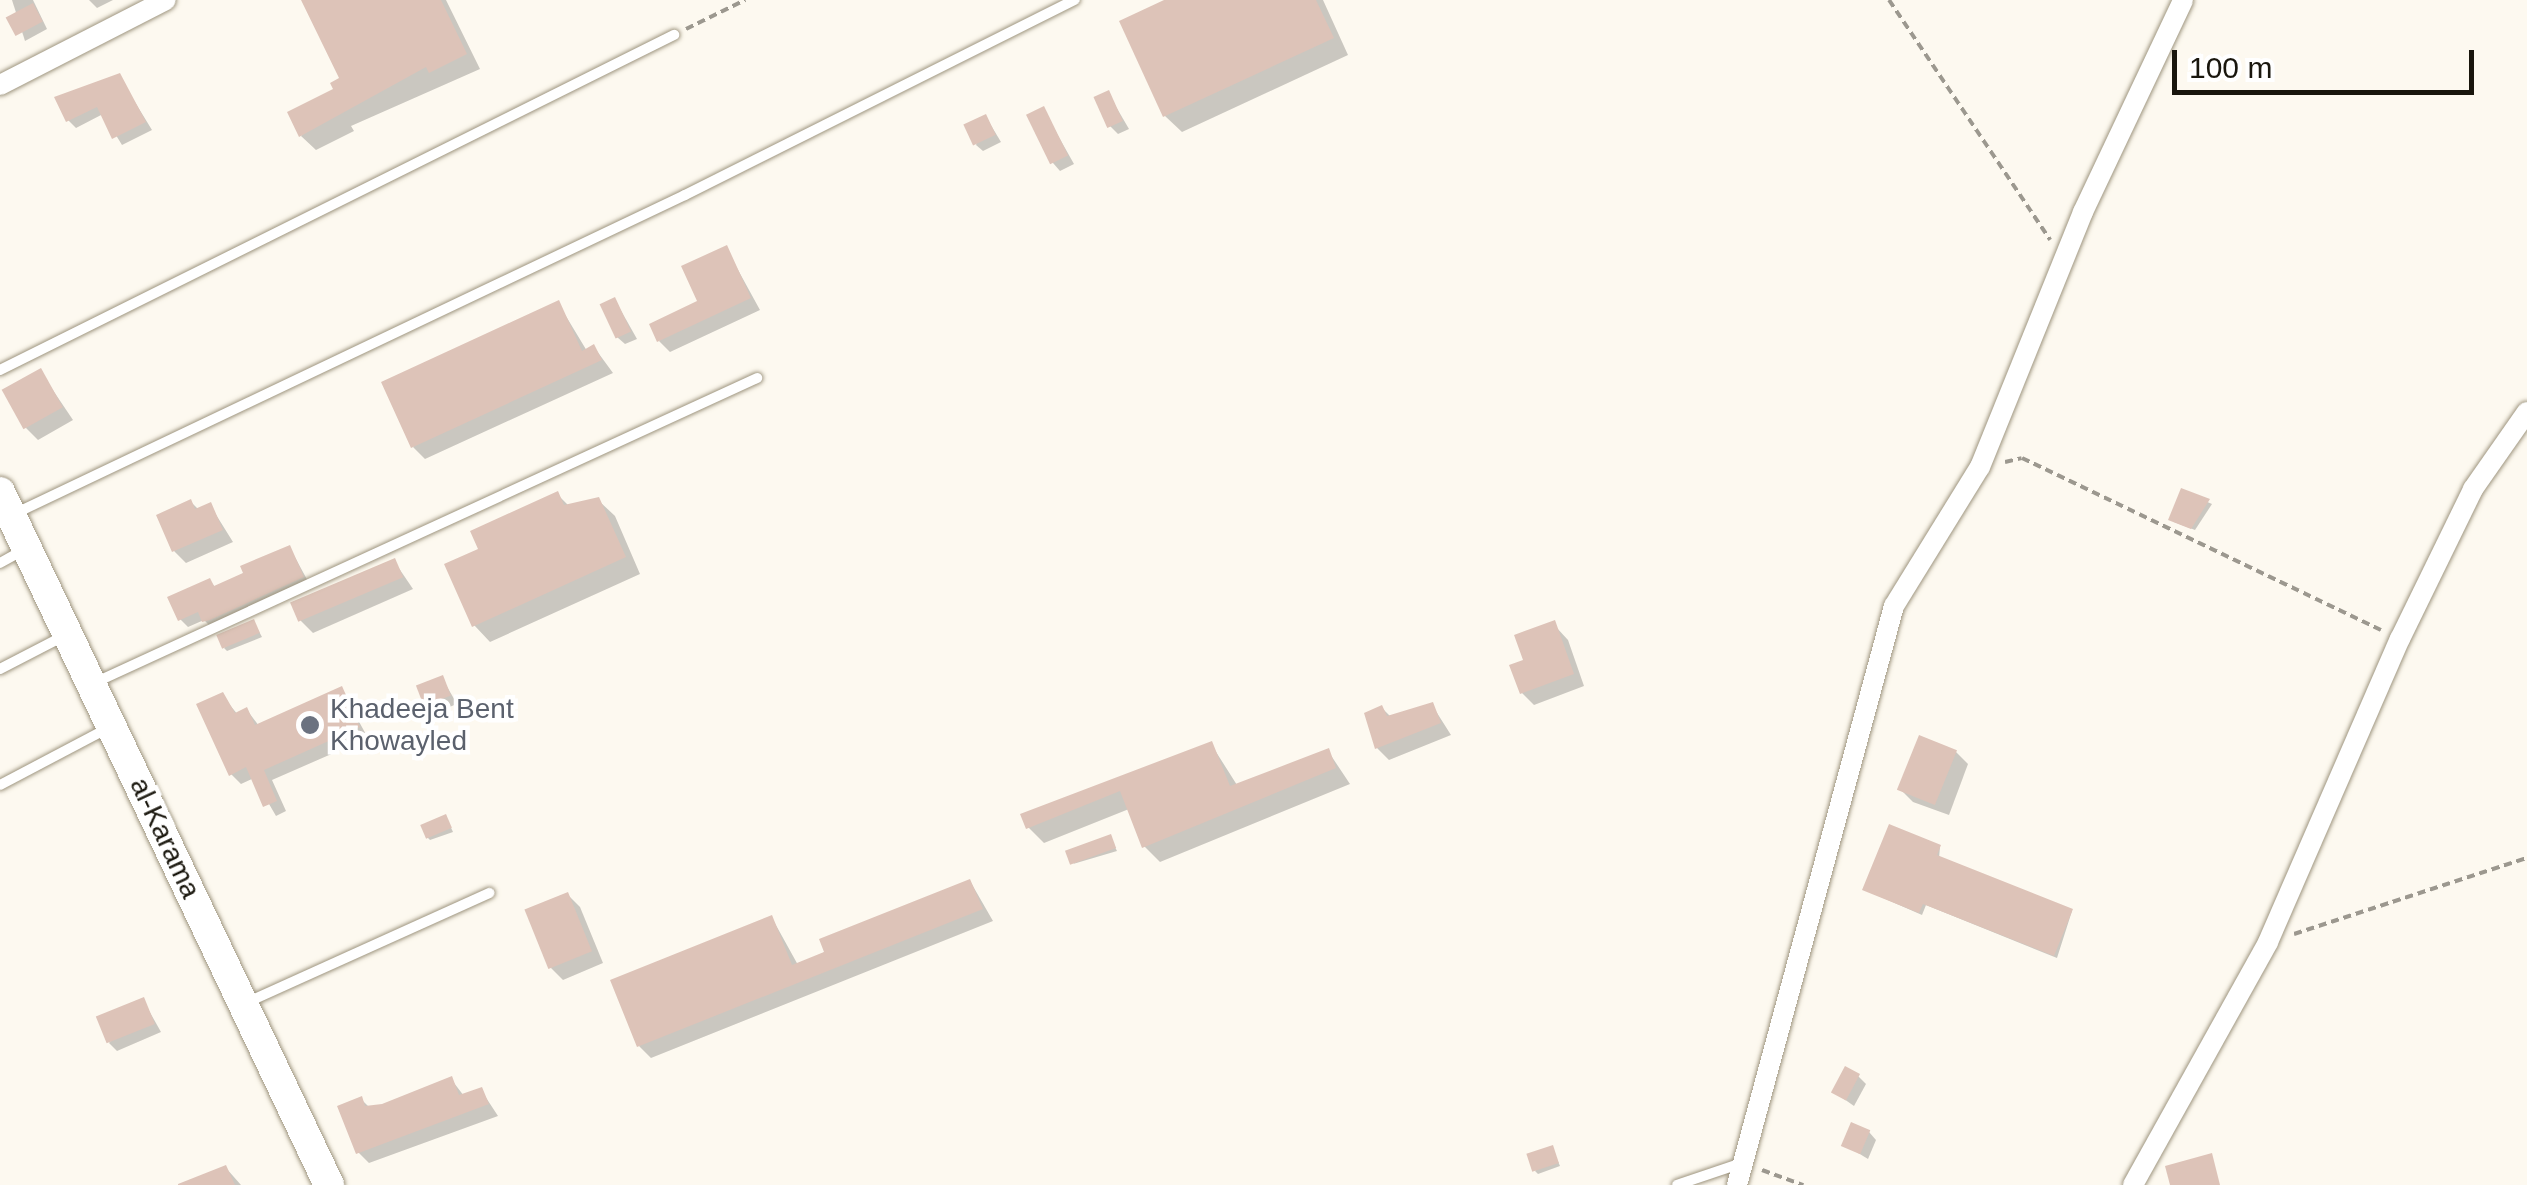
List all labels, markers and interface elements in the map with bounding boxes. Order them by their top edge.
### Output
scale bar [2177,30,2480,92]
text: 100 m [2189,51,2272,84]
place label: Khadeeja Bent Khowayled [330,692,514,758]
marker: Khadeeja Bent Khowayled [299,714,321,736]
street label: al-Karama [122,772,208,904]

